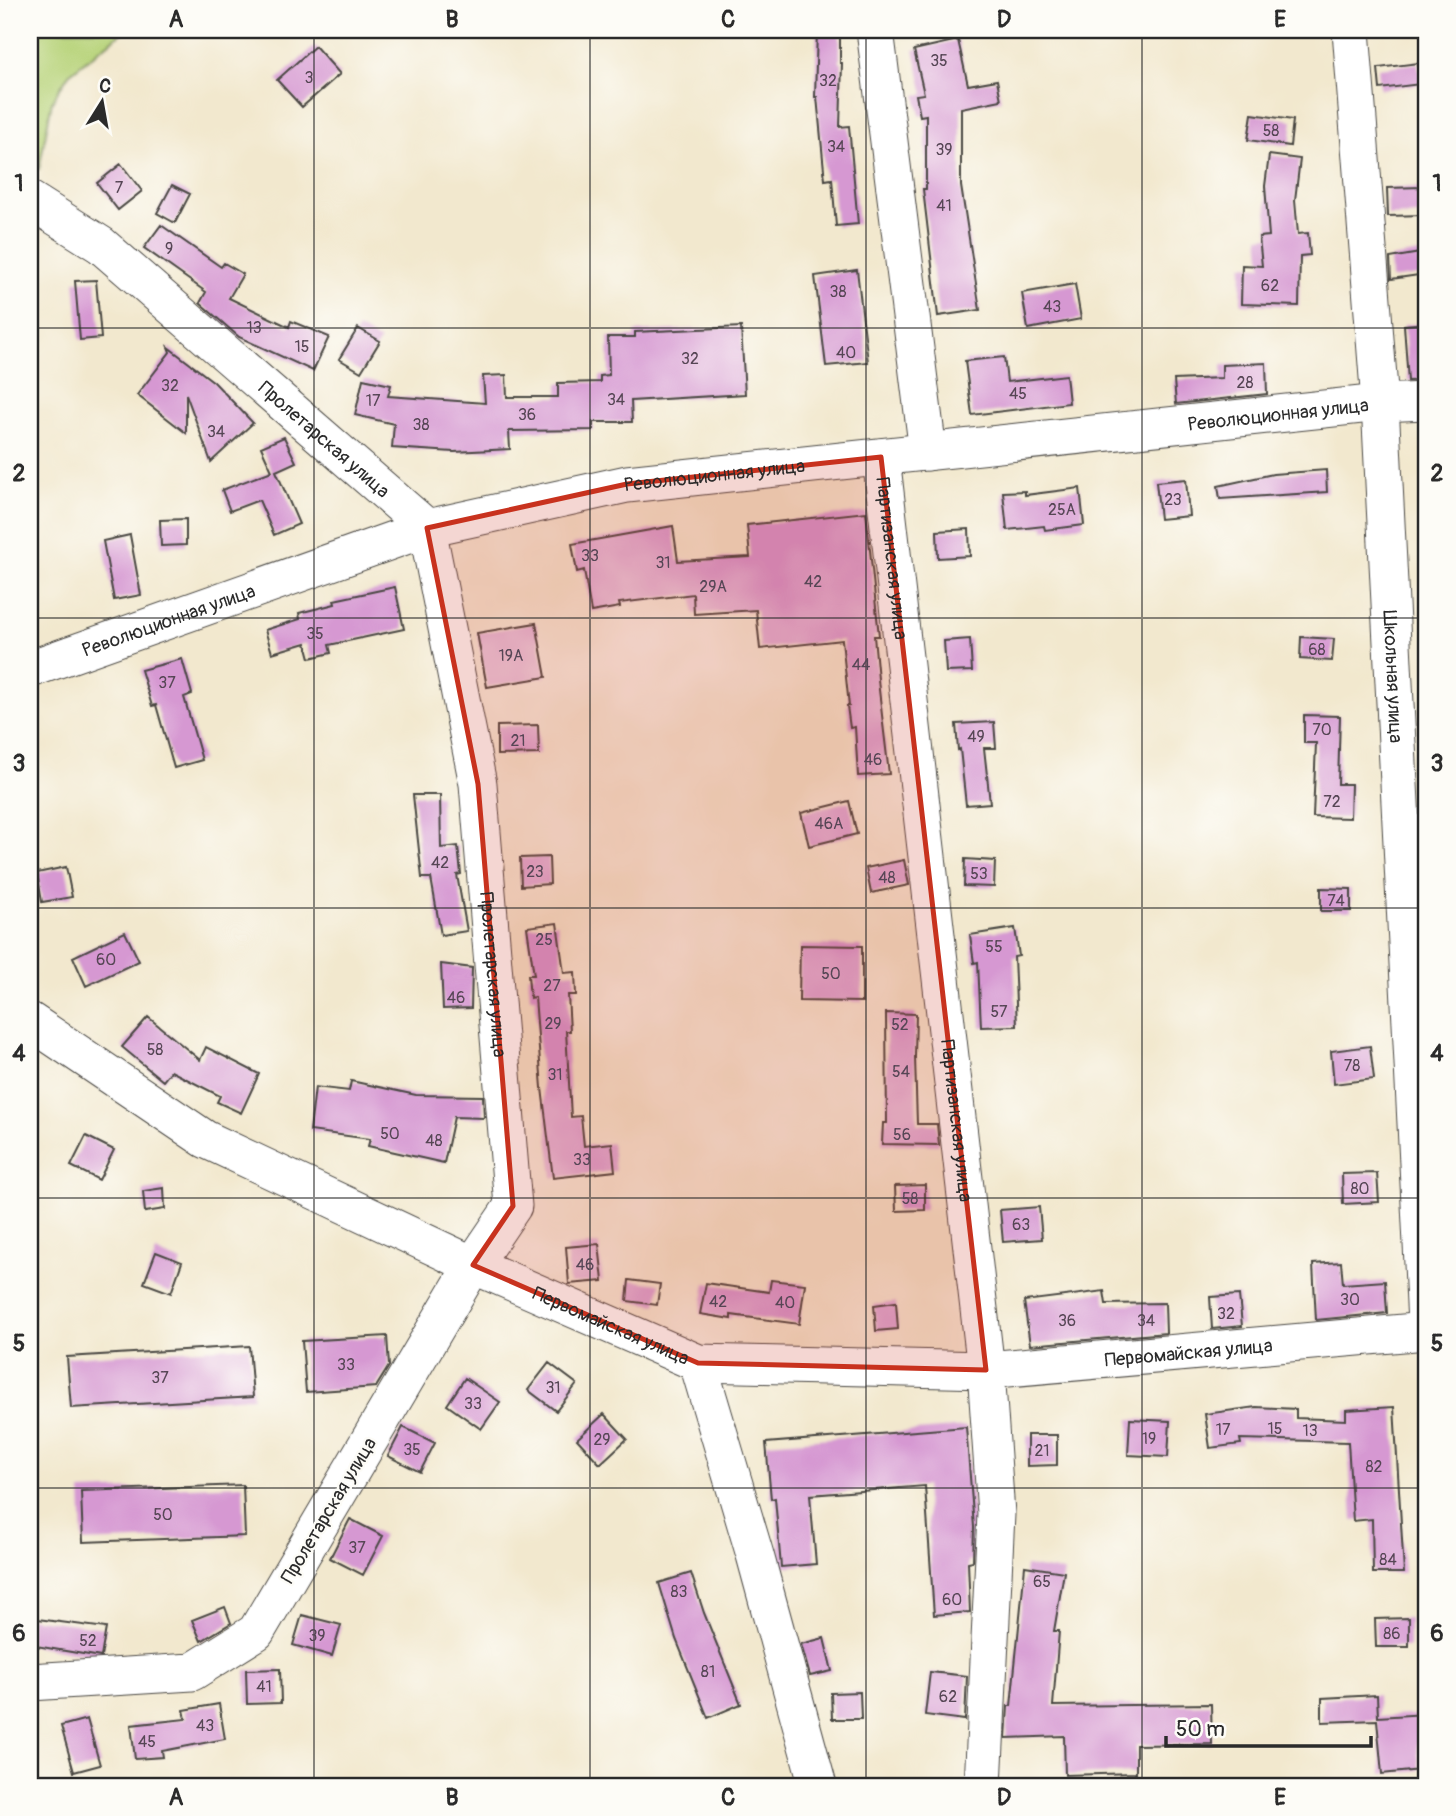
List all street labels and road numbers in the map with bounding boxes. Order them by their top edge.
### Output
street label: Пролетарская улица [253,376,394,503]
street label: Революционная улица [1186,393,1370,437]
street label: Революционная улица [623,454,806,497]
street label: Партизанская улица [870,476,913,641]
street label: Революционная улица [79,579,259,663]
street label: Школьная улица [1377,610,1408,744]
street label: Пролетарская улица [474,891,512,1059]
street label: Партизанская улица [935,1038,978,1203]
street label: Первомайская улица [529,1281,693,1371]
street label: Первомайская улица [1104,1334,1274,1372]
street label: Пролетарская улица [276,1433,382,1588]

